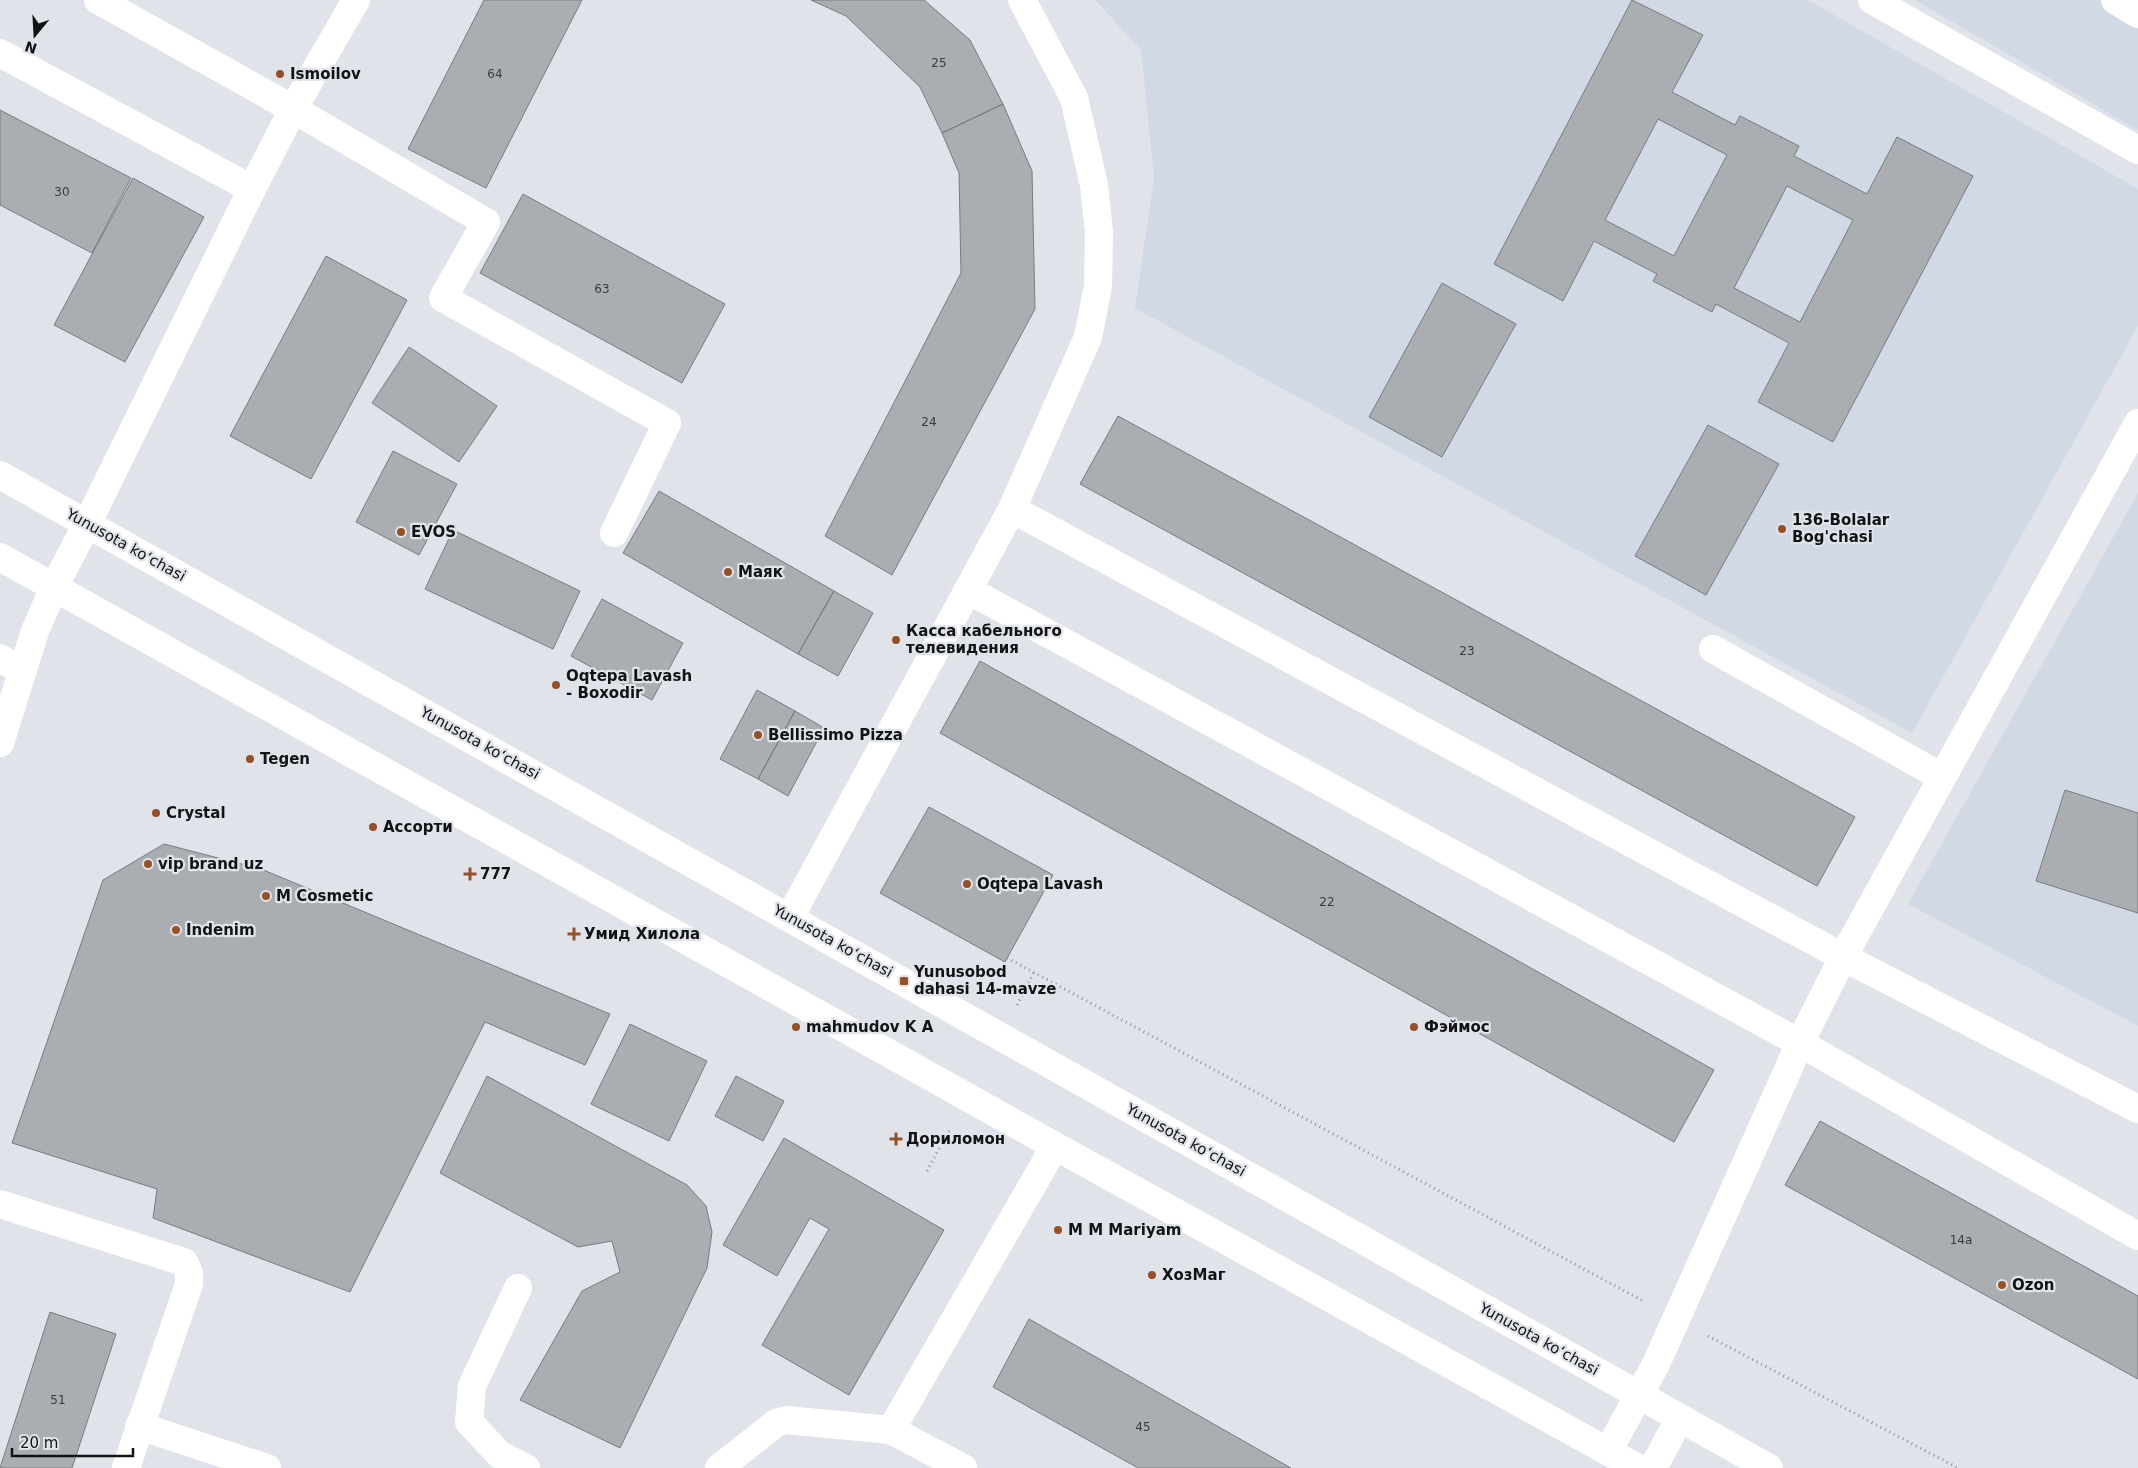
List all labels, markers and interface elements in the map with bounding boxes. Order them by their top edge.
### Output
north arrow [10,10,60,60]
text: N [23,38,39,57]
house number: 25 [931,56,947,70]
place label: Ismoilov [290,65,361,83]
house number: 64 [487,67,503,81]
marker: Ismoilov [274,68,286,80]
house number: 30 [54,185,70,199]
house number: 63 [594,282,610,296]
house number: 24 [921,415,937,429]
street label: Yunusota koʻchasi [62,504,189,585]
place label: 136-Bolalar Bog'chasi [1792,511,1890,546]
place label: EVOS [411,523,456,541]
marker: 136-Bolalar Bog'chasi [1776,523,1788,535]
marker: EVOS [395,526,407,538]
place label: Маяк [738,563,783,581]
marker: Маяк [722,566,734,578]
place label: Касса кабельного телевидения [906,622,1062,657]
marker: Касса кабельного телевидения [890,634,902,646]
house number: 23 [1459,644,1475,658]
place label: Oqtepa Lavash - Boxodir [566,667,692,702]
marker: Oqtepa Lavash - Boxodir [550,679,562,691]
street label: Yunusota koʻchasi [416,702,543,783]
place label: Bellissimo Pizza [768,726,903,744]
marker: Bellissimo Pizza [752,729,764,741]
place label: Tegen [260,750,310,768]
marker: Tegen [244,753,256,765]
place label: Crystal [166,804,226,822]
marker: Crystal [150,807,162,819]
place label: Ассорти [383,818,453,836]
marker: Ассорти [367,821,379,833]
place label: vip brand uz [158,855,263,873]
marker: vip brand uz [142,858,154,870]
place label: 777 [480,865,511,883]
marker: 777 [464,868,476,880]
place label: Oqtepa Lavash [977,875,1103,893]
marker: Oqtepa Lavash [961,878,973,890]
place label: M Cosmetic [276,887,373,905]
marker: M Cosmetic [260,890,272,902]
house number: 22 [1319,895,1335,909]
street label: Yunusota koʻchasi [769,900,896,981]
place label: Indenim [186,921,255,939]
marker: Indenim [170,924,182,936]
place label: Умид Хилола [584,925,700,943]
marker: Умид Хилола [568,928,580,940]
place label: Yunusobod dahasi 14-mavze [913,963,1057,998]
marker: Yunusobod dahasi 14-mavze [898,975,910,987]
place label: mahmudov K A [806,1018,934,1036]
place label: Фэймос [1424,1018,1490,1036]
marker: mahmudov K A [790,1021,802,1033]
marker: Фэймос [1408,1021,1420,1033]
street label: Yunusota koʻchasi [1122,1099,1249,1180]
place label: Дориломон [906,1130,1005,1148]
marker: Дориломон [890,1133,902,1145]
place label: M M Mariyam [1068,1221,1181,1239]
marker: M M Mariyam [1052,1224,1064,1236]
house number: 14а [1950,1233,1972,1247]
place label: ХозМаг [1162,1266,1226,1284]
marker: ХозМаг [1146,1269,1158,1281]
place label: Ozon [2012,1276,2054,1294]
marker: Ozon [1996,1279,2008,1291]
street label: Yunusota koʻchasi [1475,1298,1602,1379]
house number: 51 [50,1393,66,1407]
house number: 45 [1135,1420,1151,1434]
scale bar [12,1426,134,1458]
text: 20 m [20,1434,58,1452]

